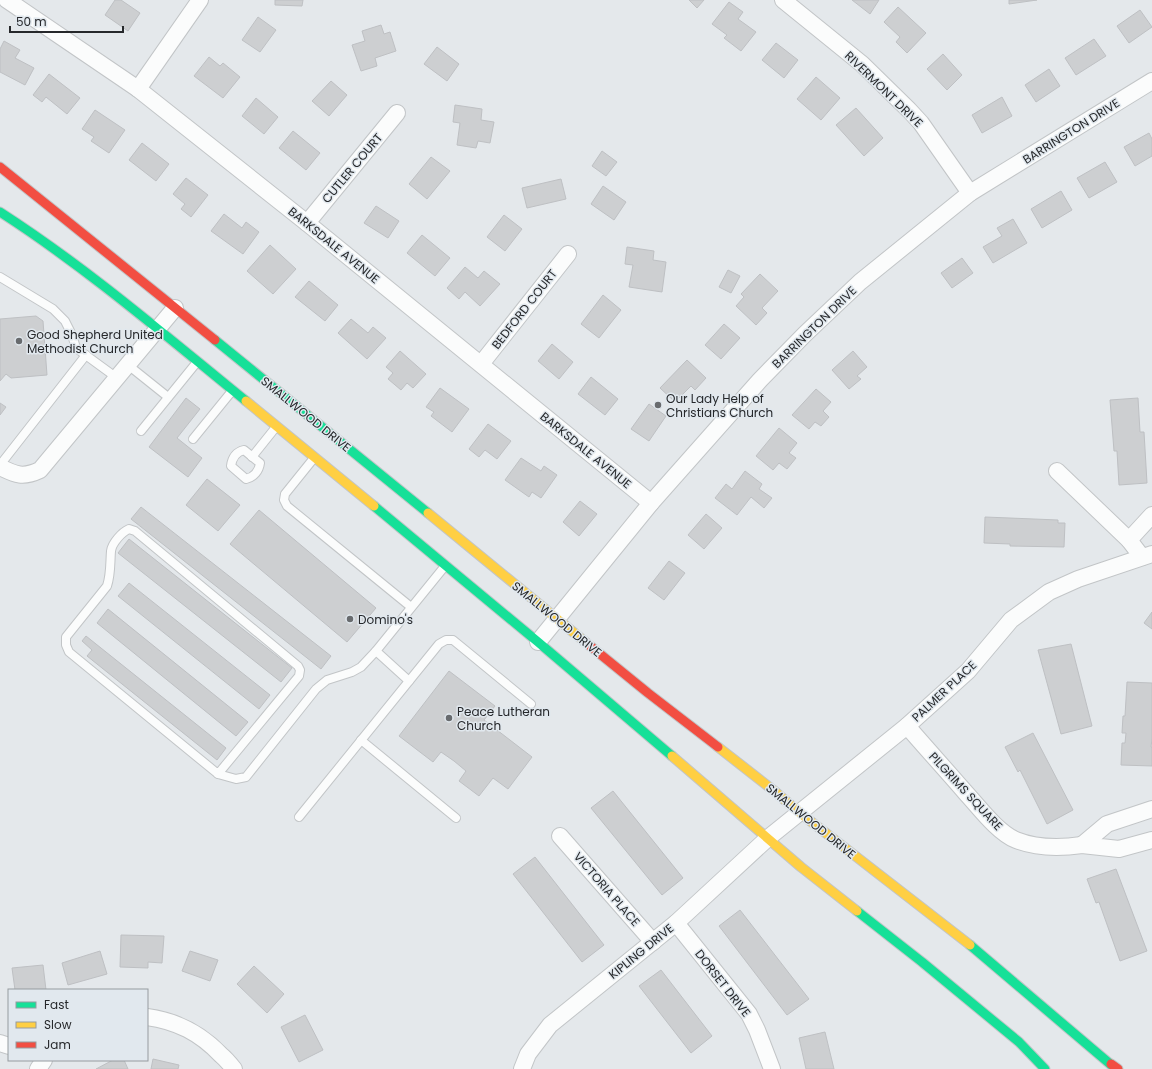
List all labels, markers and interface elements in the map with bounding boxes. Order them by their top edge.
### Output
scale bar [10,8,123,34]
text: 50 m [16,13,47,30]
street label: RIVERMONT DRIVE [841,47,927,131]
street label: BARRINGTON DRIVE [1019,94,1123,168]
street label: CUTLER COURT [318,129,387,207]
street label: BARKSDALE AVENUE [285,203,383,287]
street label: BEDFORD COURT [487,265,561,352]
street label: BARRINGTON DRIVE [768,282,860,372]
place label: Good Shepherd United Methodist Church [27,326,163,357]
marker: Good Shepherd United Methodist Church [14,336,24,346]
street label: SMALLWOOD DRIVE [257,372,355,456]
place label: Our Lady Help of Christians Church [666,390,773,421]
marker: Our Lady Help of Christians Church [653,400,663,410]
street label: BARKSDALE AVENUE [537,408,635,492]
street label: SMALLWOOD DRIVE [508,577,606,661]
place label: Domino's [358,611,413,628]
marker: Domino's [345,614,355,624]
street label: PALMER PLACE [908,657,980,725]
place label: Peace Lutheran Church [457,703,550,734]
marker: Peace Lutheran Church [444,713,454,723]
street label: PILGRIMS SQUARE [925,748,1007,834]
street label: SMALLWOOD DRIVE [762,779,860,863]
street label: VICTORIA PLACE [570,848,644,930]
street label: KIPLING DRIVE [605,919,677,983]
street label: DORSET DRIVE [691,946,755,1020]
legend [8,989,148,1061]
text: Fast [44,996,69,1013]
text: Slow [44,1016,72,1033]
text: Jam [44,1036,71,1053]

